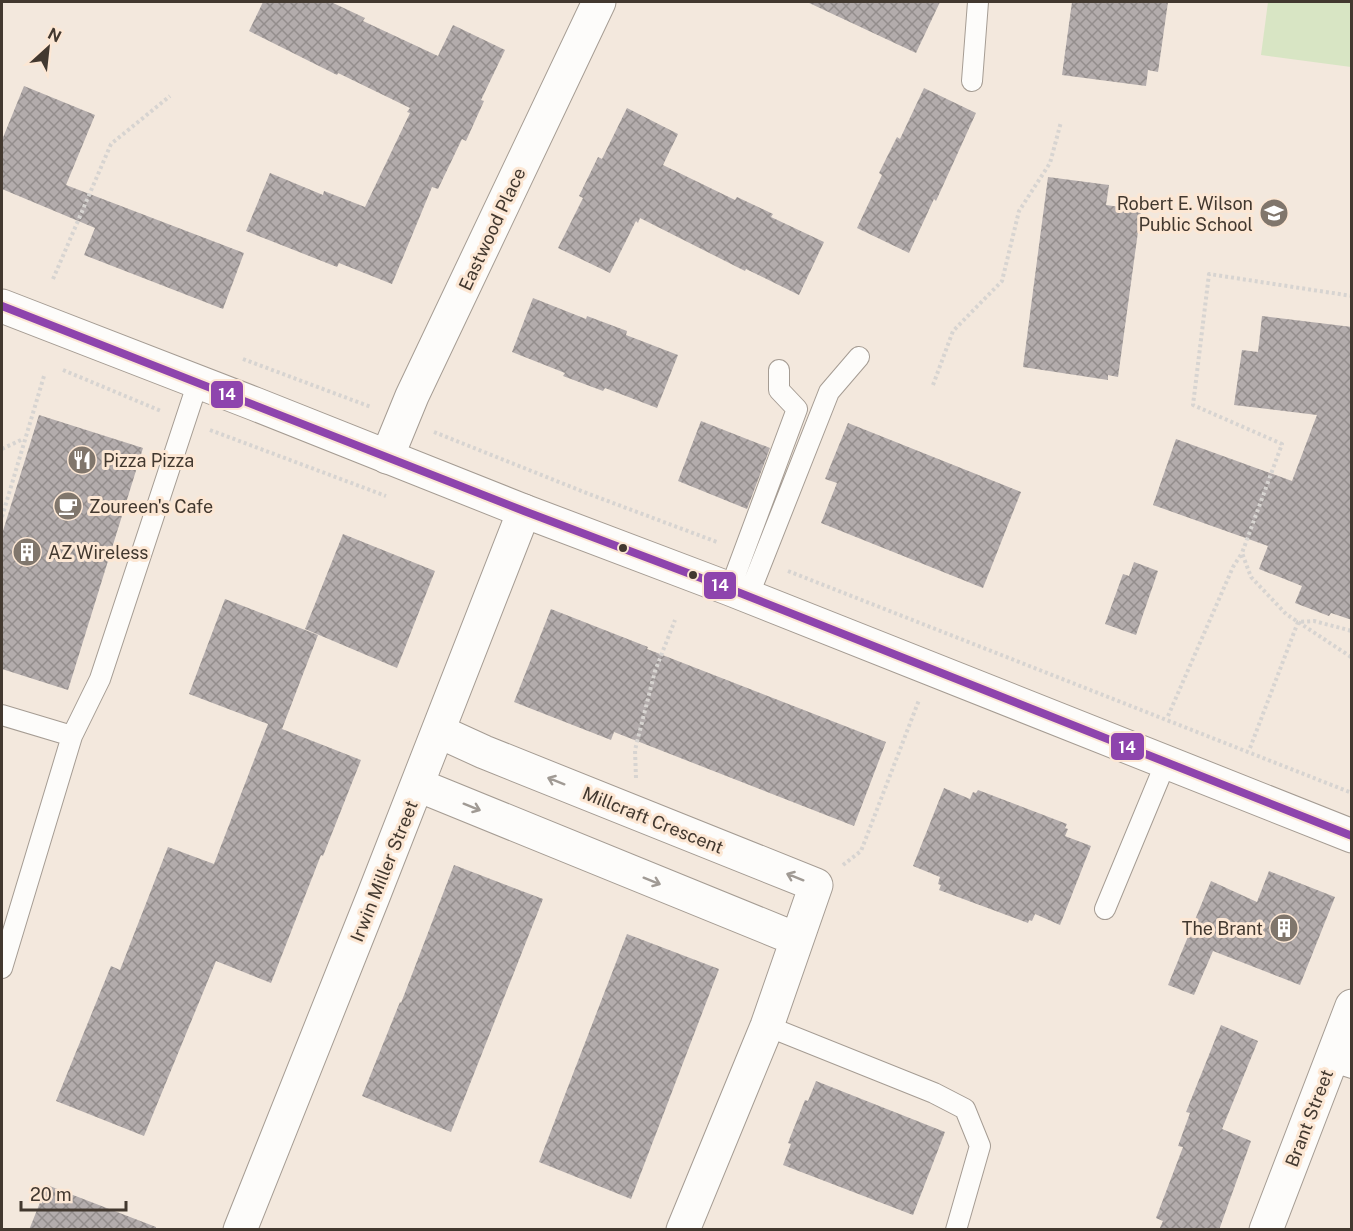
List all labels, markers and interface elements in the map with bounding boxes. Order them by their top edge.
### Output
north arrow [18,18,78,78]
text: N [45,24,64,46]
street label: Eastwood Place [454,164,530,294]
place label: Robert E. Wilson Public School [1117,193,1253,235]
school or university icon: Robert E. Wilson Public School [1258,197,1290,229]
line badge: 14 [210,380,244,409]
text: 14 [218,385,236,404]
restaurant icon: Pizza Pizza [66,444,98,476]
place label: Pizza Pizza [103,450,194,471]
cafe icon: Zoureen's Cafe [52,490,84,522]
place label: Zoureen's Cafe [89,496,213,517]
building icon: AZ Wireless [11,536,43,568]
place label: AZ Wireless [48,542,148,563]
unlabelled marker [617,542,629,554]
unlabelled marker [687,569,699,581]
line badge: 14 [703,571,737,600]
text: 14 [711,576,729,595]
line badge: 14 [1110,732,1145,761]
text: 14 [1118,738,1136,757]
one-way arrow [547,775,565,786]
street label: Millcraft Crescent [579,782,727,858]
street label: Irwin Miller Street [346,797,422,945]
one-way arrow [462,802,481,813]
one-way arrow [786,871,805,882]
one-way arrow [643,876,661,887]
building icon: The Brant [1268,912,1300,944]
place label: The Brant [1182,918,1263,939]
street label: Brant Street [1281,1066,1337,1170]
scale bar [21,1174,126,1212]
text: 20 m [30,1184,72,1205]

